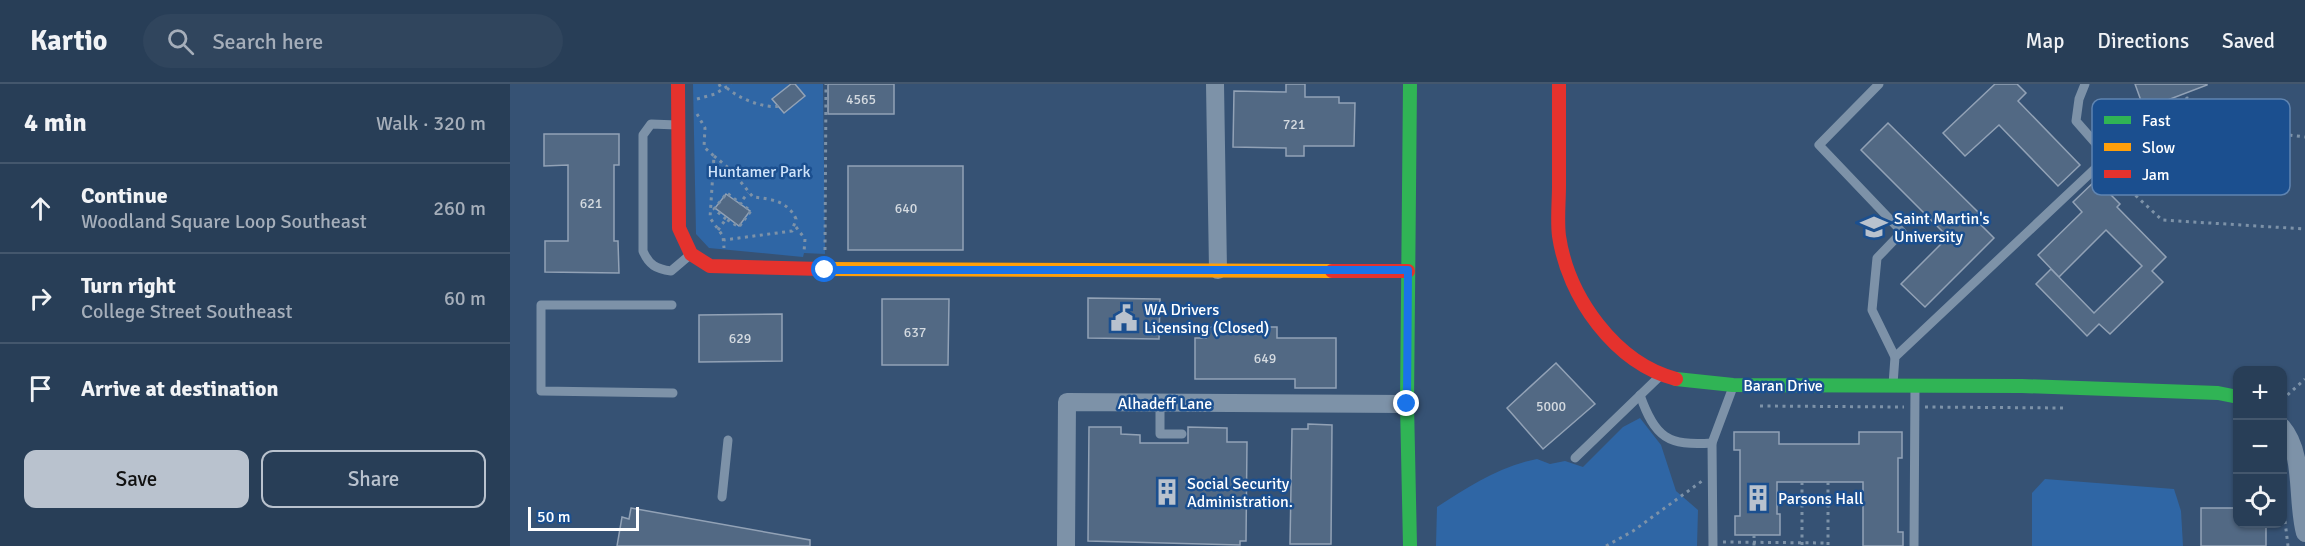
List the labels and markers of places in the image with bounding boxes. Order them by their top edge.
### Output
place label: Saint Martin's University [1894,209,1990,247]
school or university icon: Saint Martin's University [1859,212,1889,242]
place label: WA Drivers Licensing (Closed) [1144,300,1269,338]
public building icon: WA Drivers Licensing (Closed) [1109,303,1139,333]
place label: Social Security Administration. [1187,474,1293,512]
building icon: Social Security Administration. [1152,477,1182,507]
building icon: Parsons Hall [1743,483,1773,513]
place label: Parsons Hall [1778,489,1864,509]

